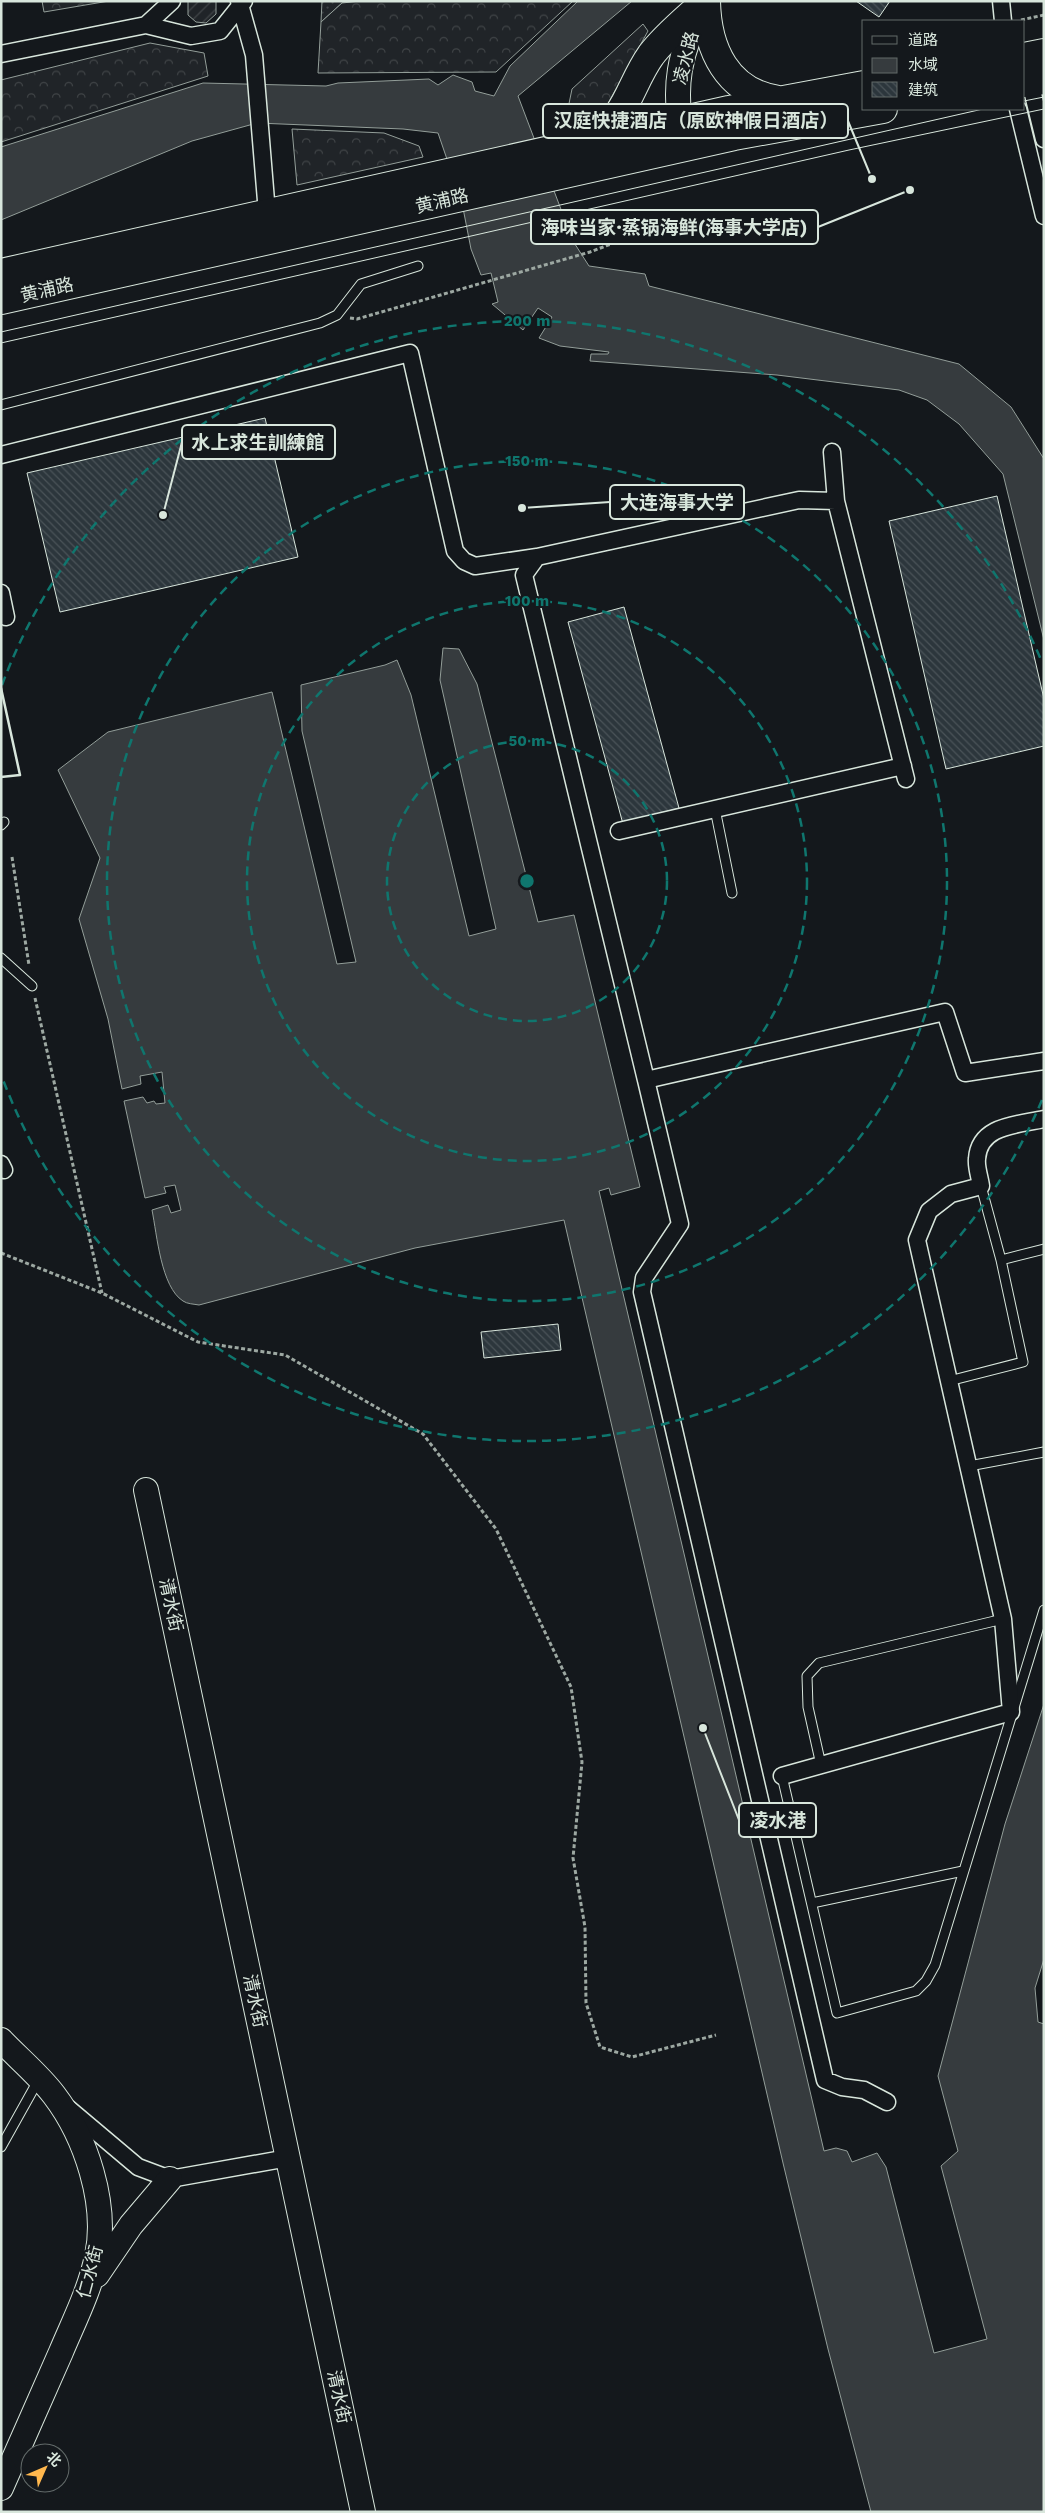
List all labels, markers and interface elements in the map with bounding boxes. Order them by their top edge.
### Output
legend [862,20,1025,110]
street label: 凌水路 [669,29,702,87]
text: 道路 [908,31,938,49]
text: 水域 [908,56,938,74]
text: 建筑 [908,81,938,99]
callout: 汉庭快捷酒店（原欧神假日酒店） [543,104,848,138]
text: 汉庭快捷酒店（原欧神假日酒店） [553,109,839,132]
street label: 黄浦路 [413,184,471,217]
callout: 海味当家·蒸锅海鲜(海事大学店) [531,210,818,244]
text: 海味当家·蒸锅海鲜(海事大学店) [540,216,808,239]
street label: 黄浦路 [18,273,76,306]
text: 200 m [504,312,550,330]
callout: 水上求生訓練館 [182,425,335,459]
text: 水上求生訓練館 [191,431,325,454]
text: 150 m [505,452,549,470]
callout: 大连海事大学 [610,485,744,519]
text: 大连海事大学 [620,491,734,514]
text: 100 m [505,592,549,610]
text: 50 m [509,732,545,750]
centre of rings [518,872,536,890]
street label: 清水街 [156,1576,187,1633]
callout: 凌水港 [739,1803,816,1837]
text: 凌水港 [749,1809,807,1832]
street label: 清水街 [240,1972,271,2029]
street label: 仁水街 [72,2243,107,2301]
street label: 清水街 [324,2368,355,2425]
north arrow [20,2443,70,2493]
text: 北 [44,2448,65,2469]

